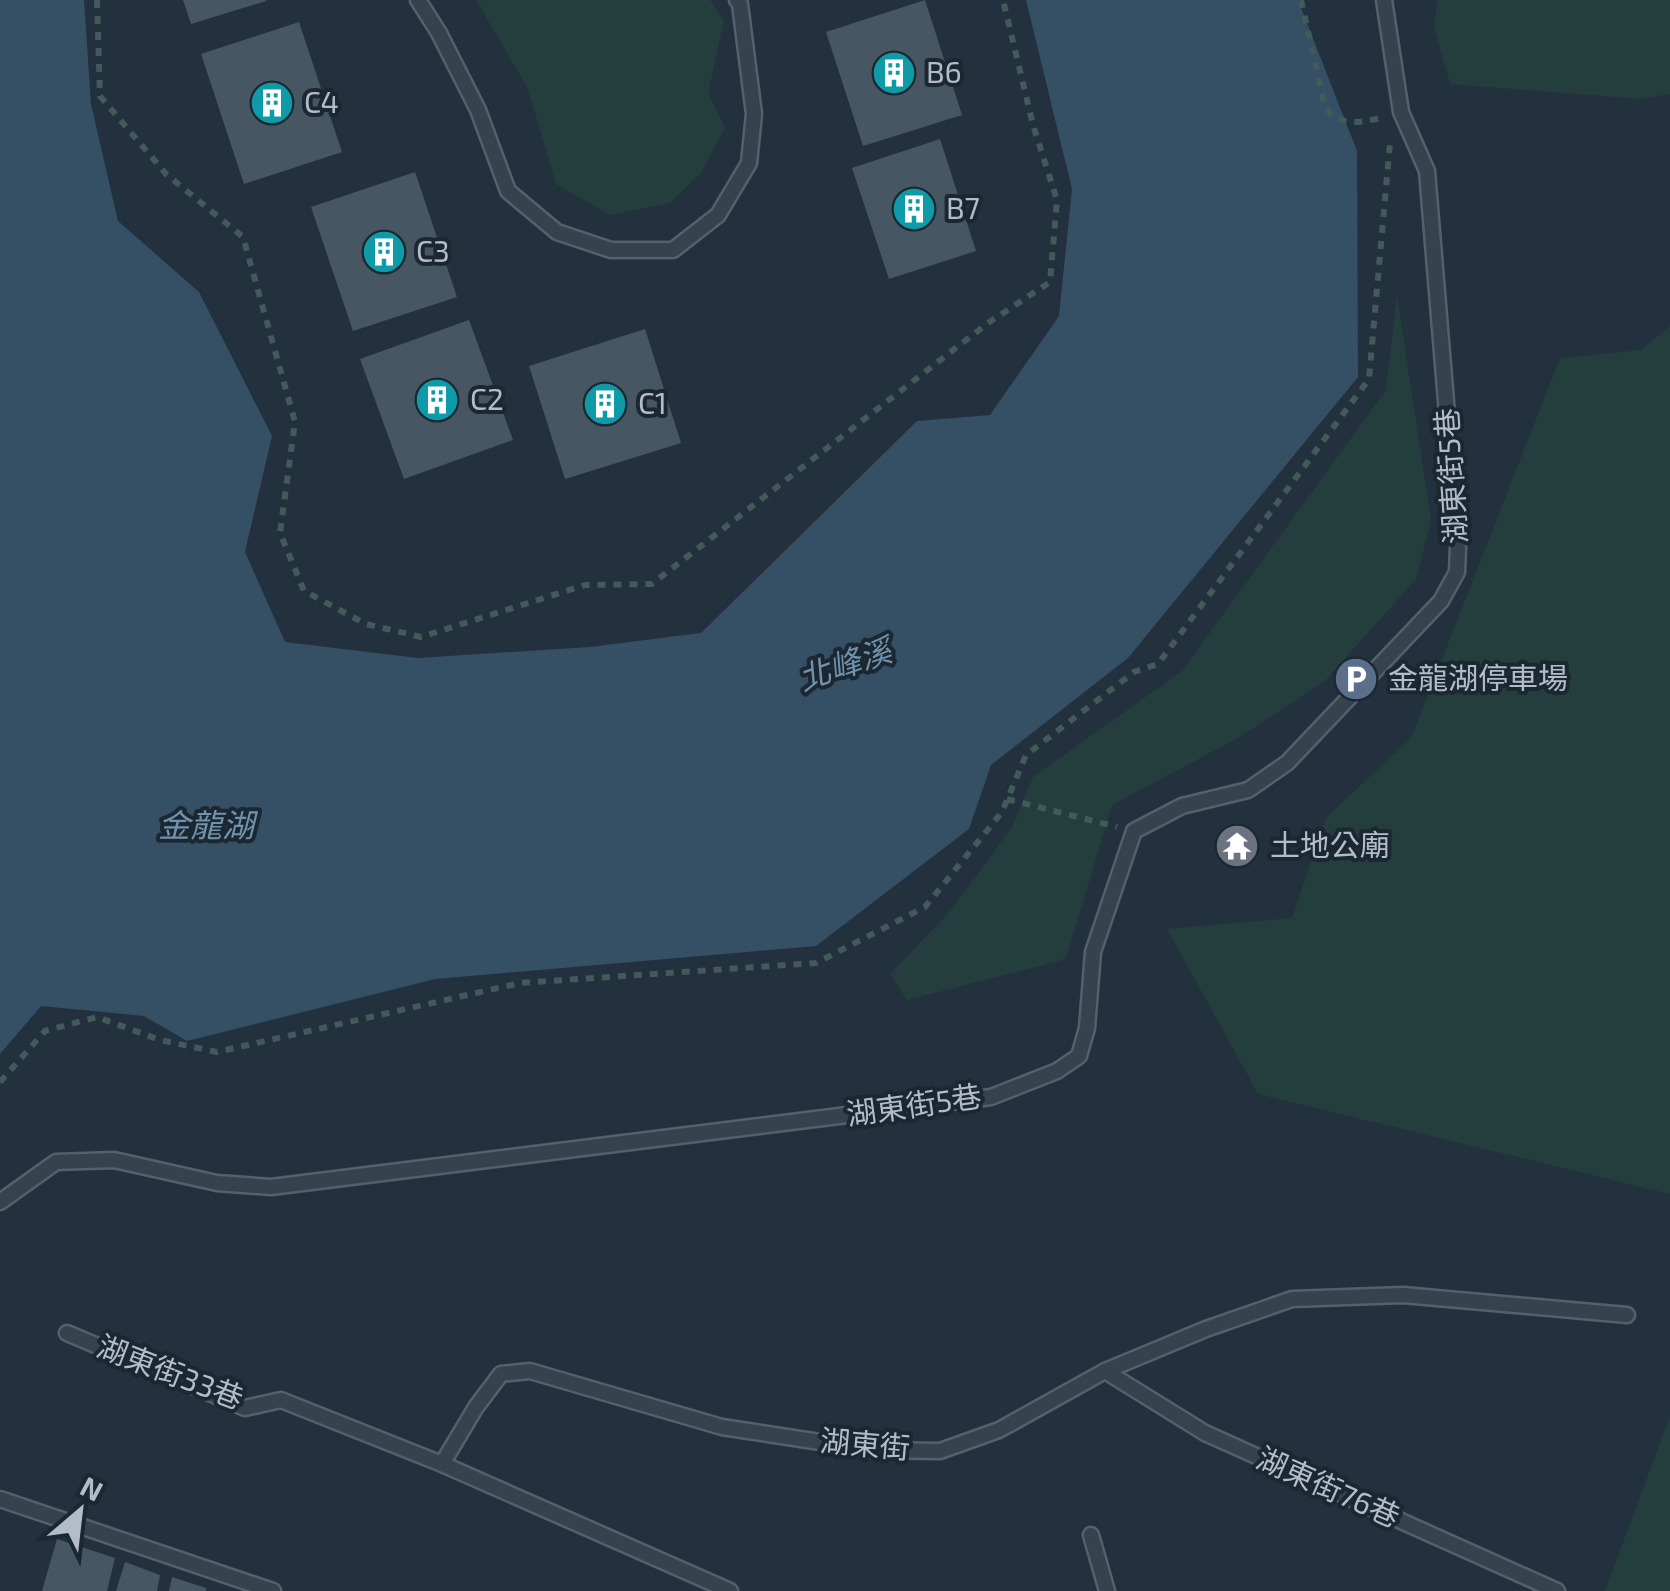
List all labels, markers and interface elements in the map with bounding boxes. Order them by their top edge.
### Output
building icon: B6 [871,50,917,96]
place label: B6 [926,53,962,89]
building icon: C4 [249,80,295,126]
place label: C4 [304,83,339,119]
building icon: B7 [891,186,937,232]
place label: B7 [946,189,980,225]
building icon: C3 [361,229,407,275]
place label: C3 [416,232,450,268]
building icon: C2 [414,377,460,423]
place label: C2 [470,380,504,416]
building icon: C1 [582,381,628,427]
place label: C1 [638,384,667,420]
street label: 湖東街5巷 [1427,407,1473,545]
water label: 北峰溪 [793,628,900,697]
parking icon: 金龍湖停車場 [1333,656,1379,702]
place label: 金龍湖停車場 [1388,659,1568,695]
water label: 金龍湖 [158,805,259,843]
temple icon: 土地公廟 [1214,823,1260,869]
place label: 土地公廟 [1270,826,1390,862]
street label: 湖東街5巷 [844,1077,984,1131]
street label: 湖東街33巷 [93,1327,249,1415]
street label: 湖東街 [819,1421,912,1465]
street label: 湖東街76巷 [1252,1439,1406,1534]
north arrow [30,1461,130,1561]
text: N [75,1468,109,1508]

